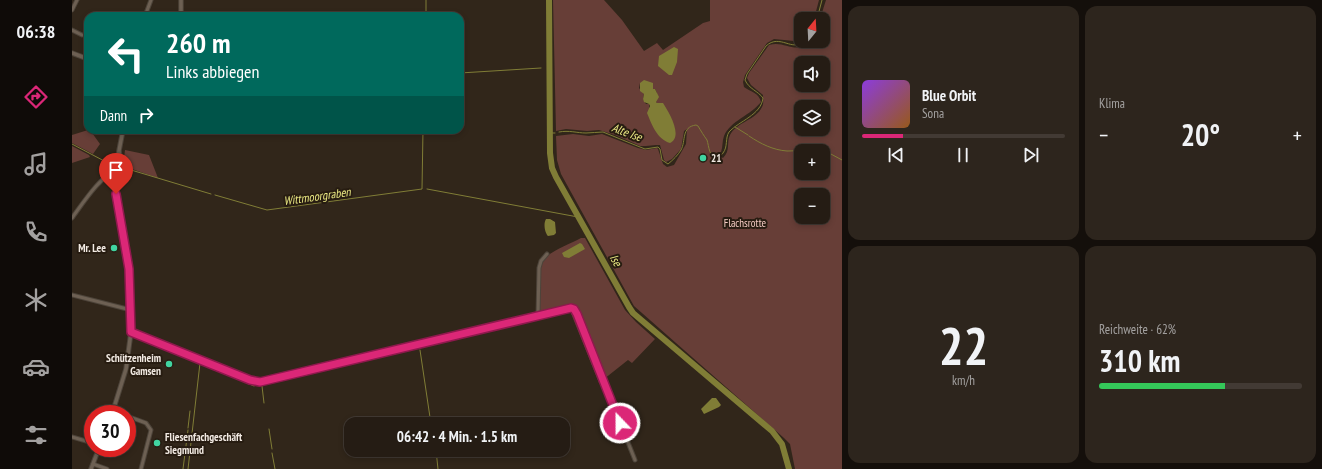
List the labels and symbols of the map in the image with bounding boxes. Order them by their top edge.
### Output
north arrow [794,12,830,48]
water label: Alte Ise [610,120,645,145]
place label: 21 [711,151,722,165]
pin [99,153,133,194]
marker: 21 [698,153,708,163]
water label: Wittmoorgraben [283,184,352,208]
park label: Flachsrotte [724,216,767,230]
place label: Mr. Lee [78,241,106,255]
marker: Mr. Lee [109,243,119,253]
water label: Ise [607,251,626,270]
place label: Schützenheim Gamsen [106,351,161,378]
marker: Schützenheim Gamsen [164,359,174,369]
position arrow [599,402,641,444]
speed limit sign: 30 [84,405,136,457]
place label: Fliesenfachgeschäft Siegmund [165,430,243,457]
marker: Fliesenfachgeschäft Siegmund [152,438,162,448]

